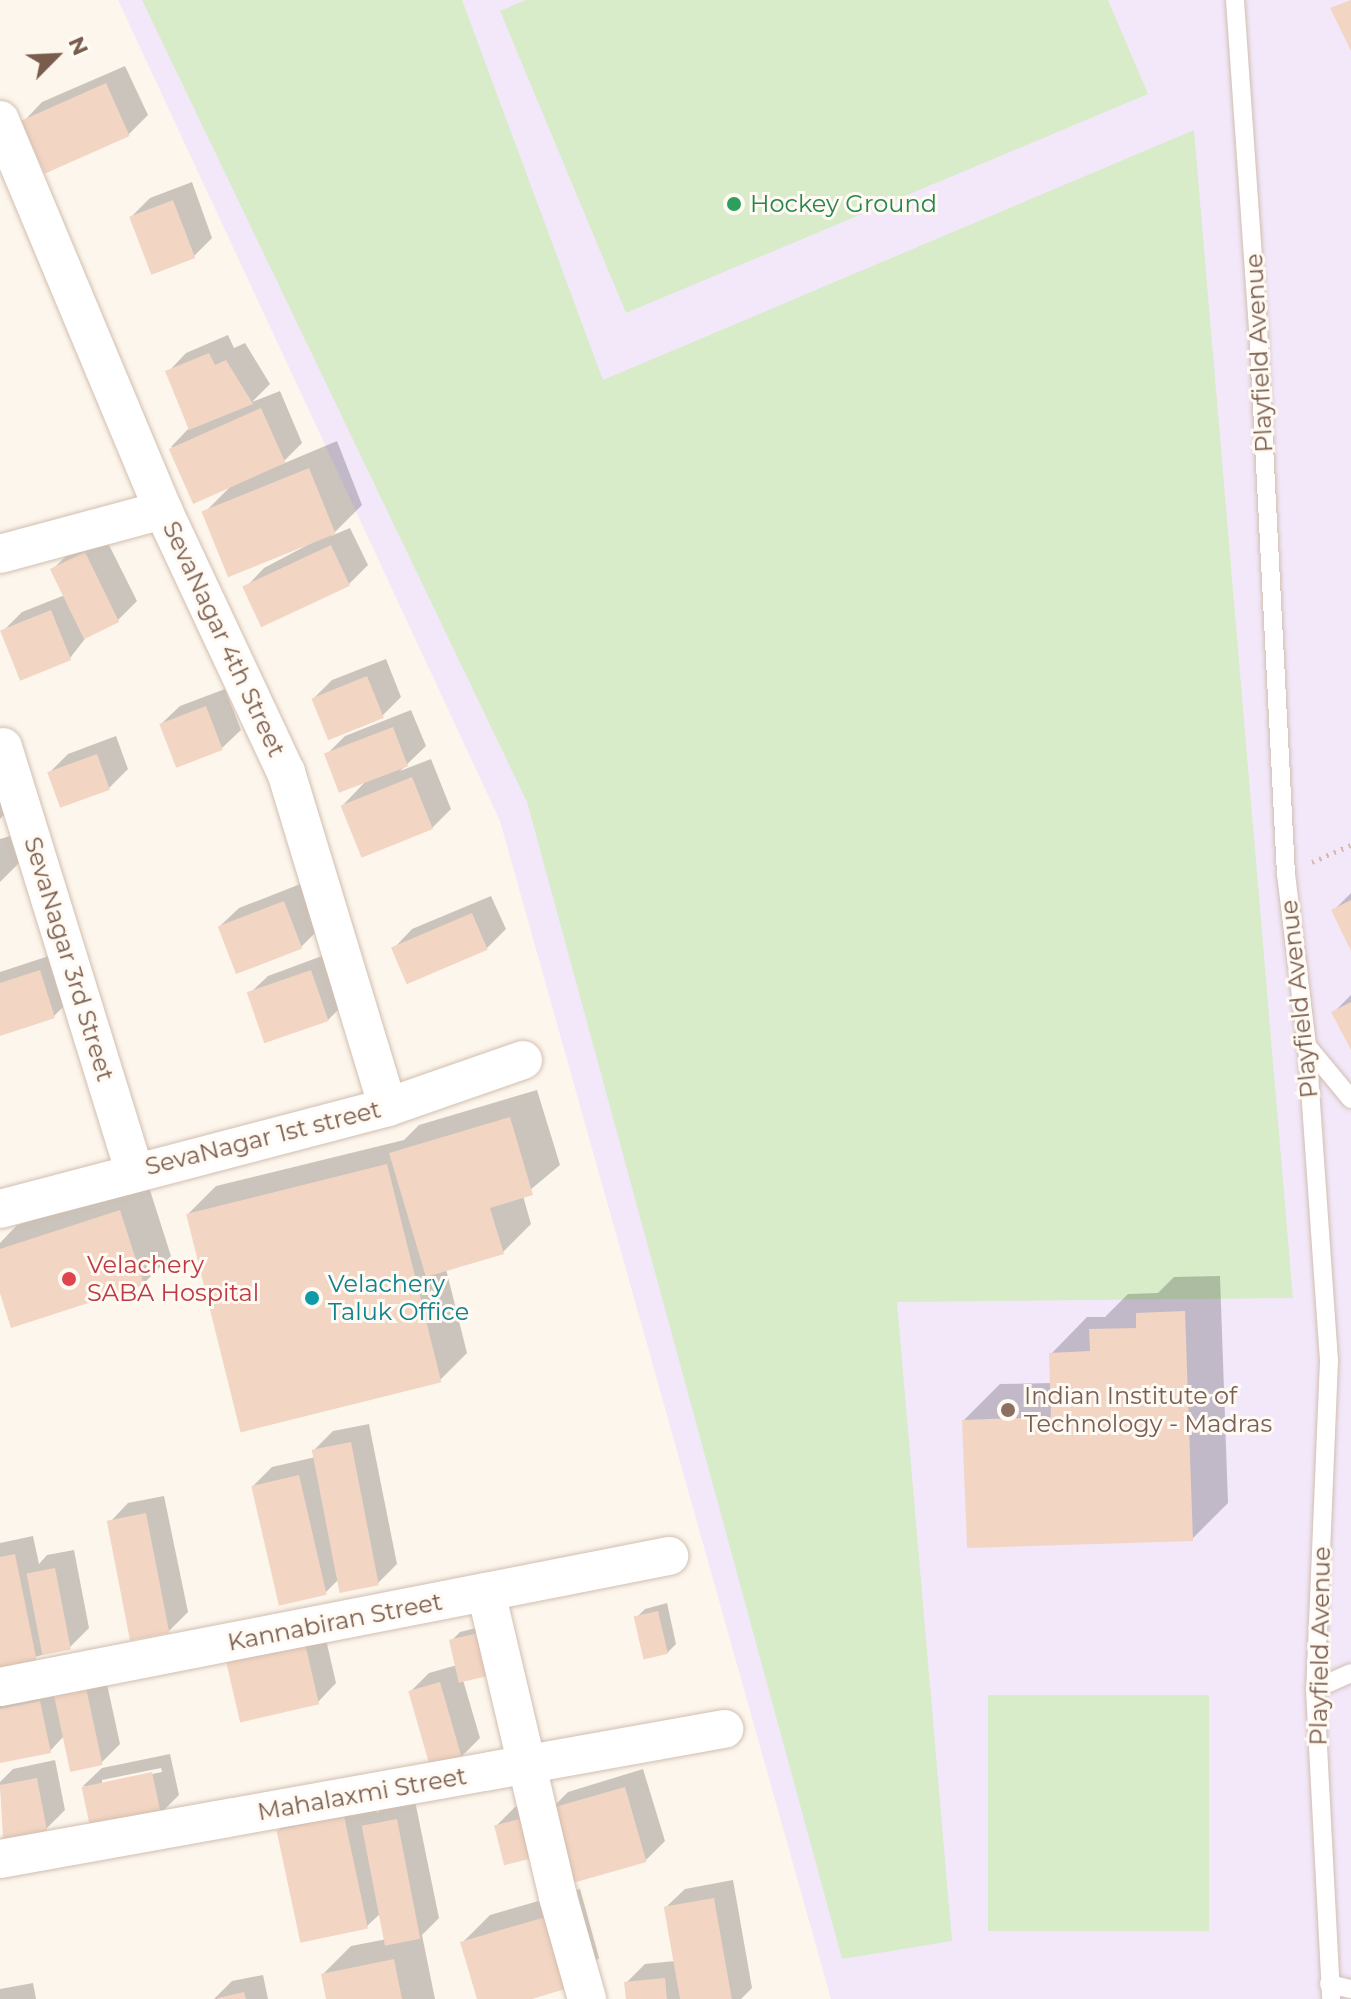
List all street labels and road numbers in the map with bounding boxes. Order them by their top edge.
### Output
street label: Playfield Avenue [1239,253,1279,453]
street label: SevaNagar 4th Street [157,517,291,761]
street label: SevaNagar 3rd Street [18,833,120,1085]
street label: Playfield Avenue [1274,898,1324,1100]
street label: SevaNagar 1st street [142,1095,384,1181]
street label: Playfield Avenue [1304,1546,1336,1746]
street label: Kannabiran Street [225,1587,445,1657]
street label: Mahalaxmi Street [255,1761,469,1827]

